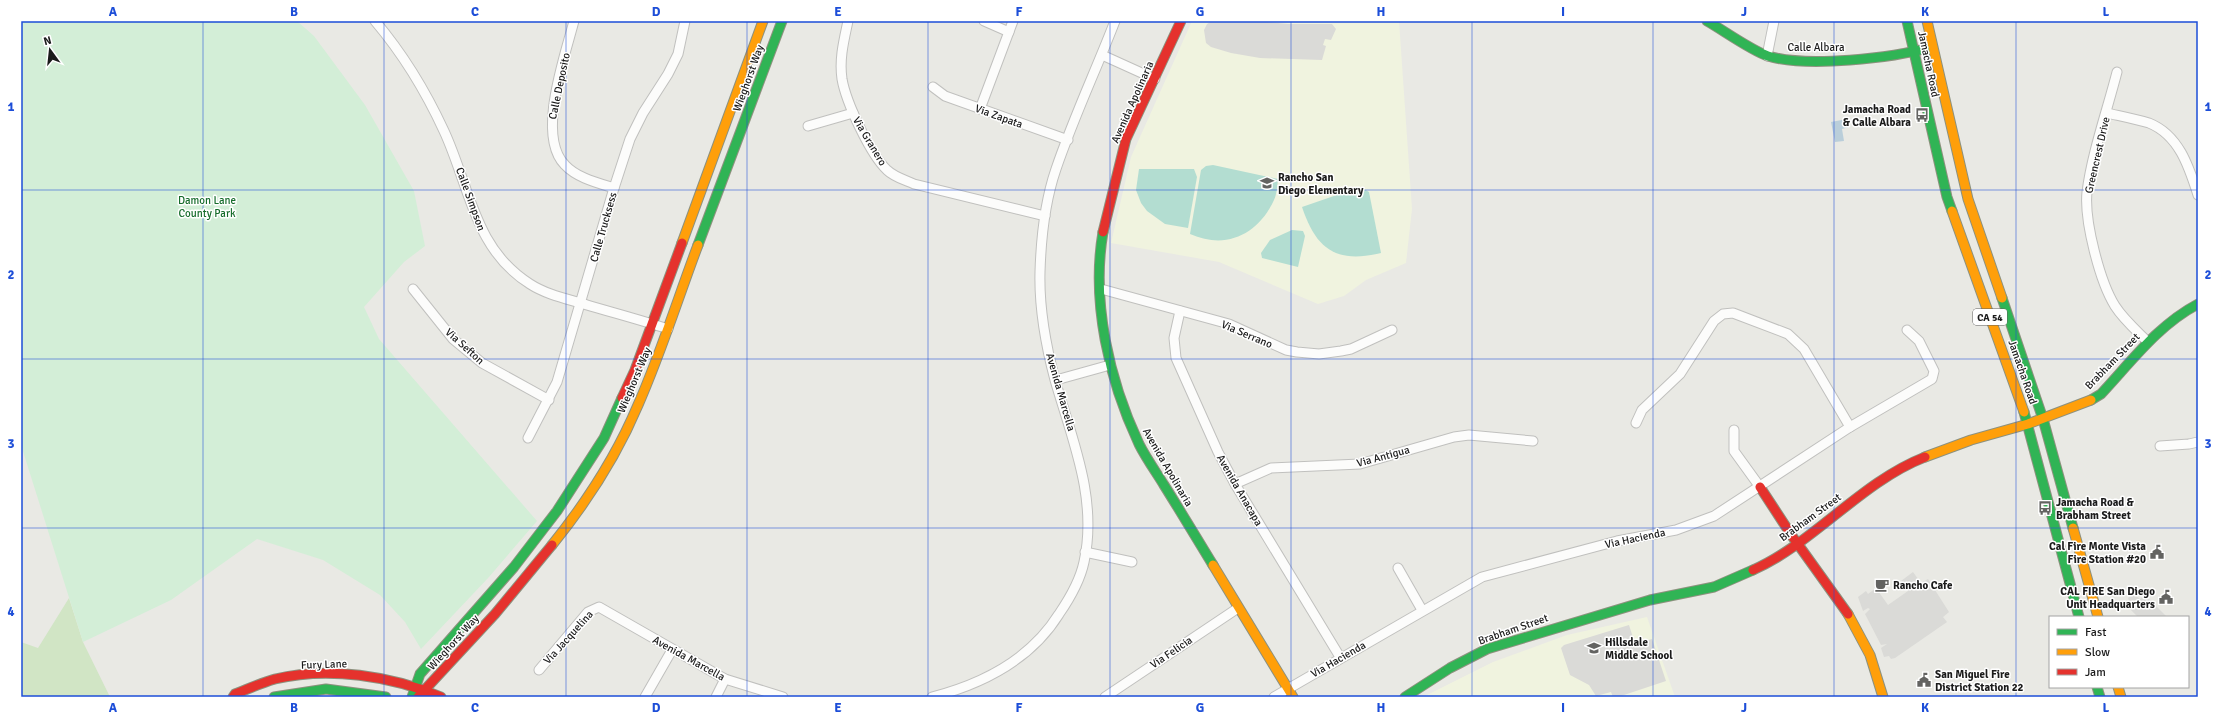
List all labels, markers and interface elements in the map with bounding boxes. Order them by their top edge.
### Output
text: A [109,4,118,20]
text: B [290,4,298,20]
text: C [471,4,479,20]
text: D [652,4,661,20]
text: E [834,4,842,20]
text: F [1016,4,1023,20]
text: G [1196,4,1204,20]
text: H [1377,4,1385,20]
text: I [1561,4,1565,20]
text: J [1741,4,1747,20]
text: K [1921,4,1929,20]
text: L [2103,4,2110,20]
north arrow [30,30,70,70]
street label: Jamacha Road [1915,30,1942,98]
text: N [42,34,53,48]
street label: Calle Albara [1787,41,1845,54]
street label: Wieghorst Way [730,42,767,113]
street label: Calle Deposito [546,51,573,121]
street label: Avenida Apolinaria [1109,59,1157,145]
text: 1 [7,99,15,115]
text: 1 [2204,99,2212,115]
street label: Via Zapata [973,102,1025,131]
place label: Jamacha Road & Calle Albara [1843,103,1911,129]
bus stop icon: Jamacha Road & Calle Albara [1914,107,1930,123]
street label: Via Granero [850,114,889,168]
street label: Greencrest Drive [2082,116,2113,195]
street label: Calle Simpson [453,166,488,233]
place label: Rancho San Diego Elementary [1278,171,1364,197]
school or university icon: Rancho San Diego Elementary [1259,175,1275,191]
street label: Calle Trucksess [587,191,620,263]
park label: Damon Lane County Park [178,194,236,220]
text: 2 [7,267,15,283]
text: 2 [2204,267,2212,283]
road number: CA 54 [1973,309,2007,325]
street label: Via Serrano [1219,318,1275,351]
street label: Via Sefton [443,326,487,367]
street label: Brabham Street [2082,330,2143,392]
street label: Jamacha Road [2005,338,2040,406]
street label: Wieghorst Way [615,345,654,415]
street label: Avenida Marcella [1043,352,1078,433]
street label: Avenida Apolinaria [1140,426,1196,509]
text: 3 [7,436,15,452]
text: 3 [2204,436,2212,452]
street label: Via Antigua [1355,443,1411,470]
street label: Avenida Anacapa [1214,452,1265,529]
street label: Brabham Street [1777,491,1844,544]
place label: Jamacha Road & Brabham Street [2056,496,2135,522]
bus stop icon: Jamacha Road & Brabham Street [2037,500,2053,516]
street label: Via Hacienda [1604,526,1667,551]
place label: Cal Fire Monte Vista Fire Station #20 [2049,540,2146,566]
public building icon: Cal Fire Monte Vista Fire Station #20 [2149,544,2165,560]
cafe icon: Rancho Cafe [1874,577,1890,593]
place label: Rancho Cafe [1893,579,1953,592]
place label: CAL FIRE San Diego Unit Headquarters [2060,585,2155,611]
public building icon: CAL FIRE San Diego Unit Headquarters [2158,589,2174,605]
text: 4 [7,604,15,620]
text: 4 [2204,604,2212,620]
street label: Via Jacquelina [541,608,596,667]
street label: Wieghorst Way [425,611,482,673]
street label: Brabham Street [1476,611,1550,648]
legend [2049,616,2189,688]
text: Fast [2085,625,2106,640]
street label: Avenida Marcella [650,633,728,684]
street label: Via Felicia [1148,633,1195,671]
place label: Hillsdale Middle School [1605,636,1673,662]
street label: Via Hacienda [1308,638,1368,680]
school or university icon: Hillsdale Middle School [1586,640,1602,656]
text: Slow [2085,645,2110,660]
street label: Fury Lane [301,657,347,672]
text: Jam [2085,665,2106,680]
place label: San Miguel Fire District Station 22 [1935,668,2024,694]
public building icon: San Miguel Fire District Station 22 [1916,672,1932,688]
text: A [109,700,118,716]
text: B [290,700,298,716]
text: C [471,700,479,716]
text: D [652,700,661,716]
text: E [834,700,842,716]
text: F [1016,700,1023,716]
text: G [1196,700,1204,716]
text: H [1377,700,1385,716]
text: I [1561,700,1565,716]
text: J [1741,700,1747,716]
text: K [1921,700,1929,716]
text: L [2103,700,2110,716]

